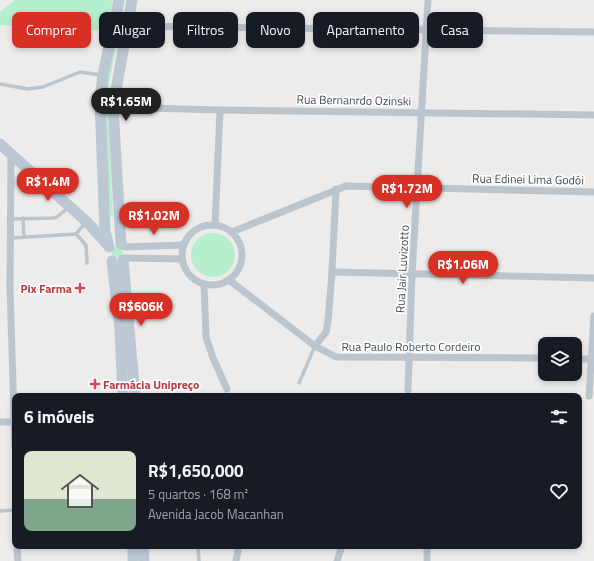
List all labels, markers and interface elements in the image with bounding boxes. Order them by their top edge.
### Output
chip: Comprar [12,12,91,48]
chip: Alugar [99,12,165,48]
chip: Filtros [173,12,238,48]
chip: Novo [246,12,305,48]
chip: Apartamento [313,12,419,48]
chip: Casa [427,12,483,48]
pin: R$1.65M [89,88,163,122]
street label: Rua Bernanrdo Ozinski [297,90,411,110]
text: R$1.65M [100,91,152,111]
pin: R$1.4M [15,168,81,202]
street label: Rua Edinei Lima Godói [472,169,584,189]
text: R$1.4M [26,171,70,191]
pin: R$1.72M [370,175,444,209]
text: R$1.72M [381,178,433,198]
pin: R$1.02M [117,202,191,236]
text: R$1.02M [128,205,180,225]
street label: Rua Jair Luvizotto [390,224,414,314]
pin: R$1.06M [426,251,500,285]
text: R$1.06M [437,254,489,274]
place label: Pix Farma [21,279,72,298]
marker: Pix Farma [75,283,85,293]
pin: R$606K [108,293,174,327]
text: R$606K [119,296,163,316]
street label: Rua Paulo Roberto Cordeiro [341,337,481,356]
map controls [538,337,582,381]
button: layers [538,337,582,381]
place label: Farmácia Unipreço [103,375,200,394]
marker: Farmácia Unipreço [90,379,100,389]
text: 6 imóveis [24,404,94,430]
icon: filters [548,406,570,428]
text: R$1,650,000 [148,458,244,484]
icon: home [56,467,104,515]
icon: heart [548,480,570,502]
text: 5 quartos · 168 m² [148,484,248,504]
text: Avenida Jacob Macanhan [148,504,284,524]

